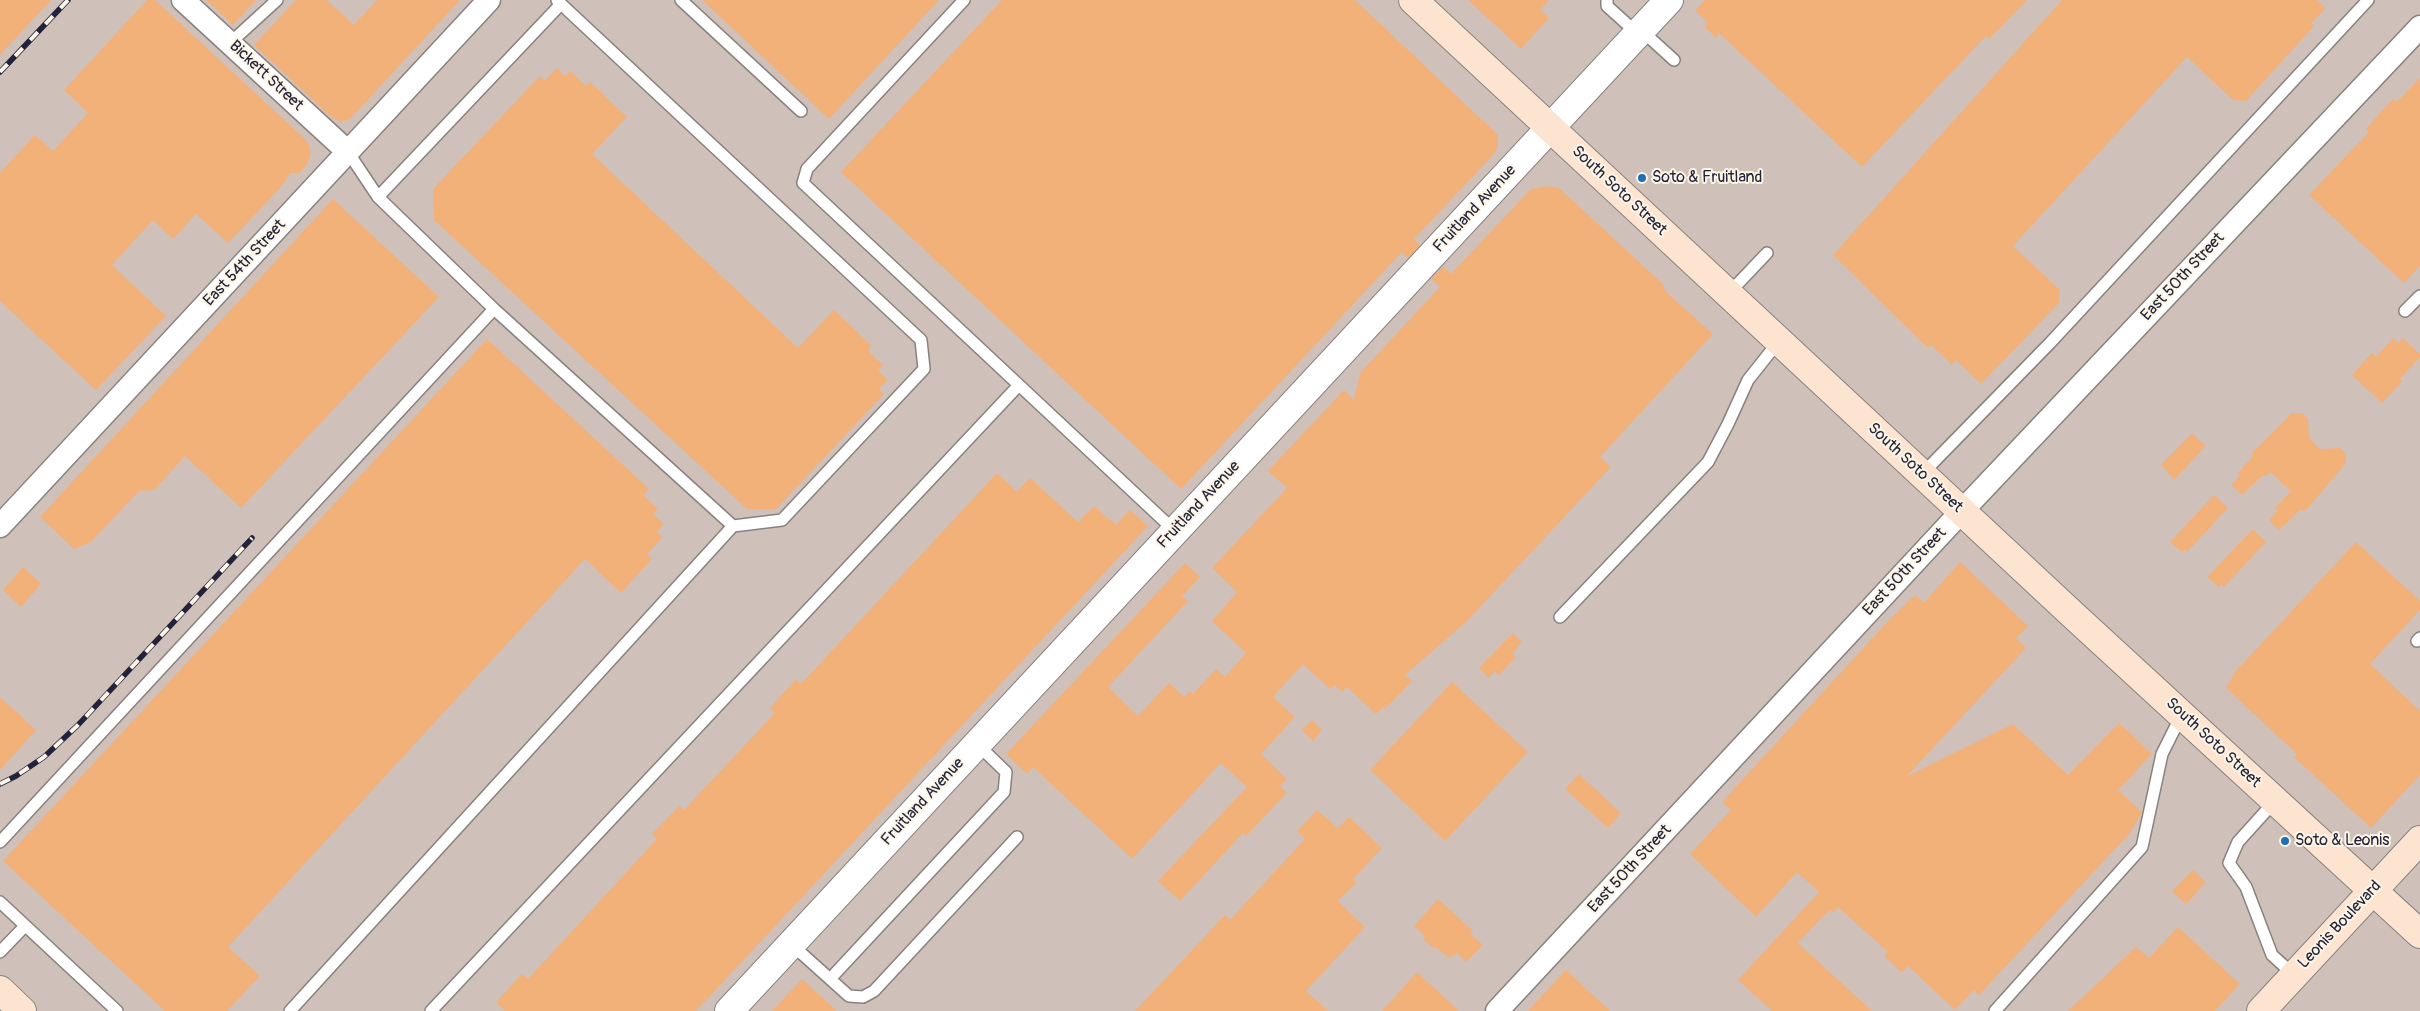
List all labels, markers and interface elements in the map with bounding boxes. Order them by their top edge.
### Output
street label: Bickett Street [225,37,307,115]
street label: South Soto Street [1567,142,1671,240]
street label: Fruitland Avenue [1429,161,1521,257]
place label: Soto & Fruitland [1652,168,1762,188]
marker: Soto & Fruitland [1636,172,1648,184]
street label: East 54th Street [200,216,290,310]
street label: East 50th Street [2137,229,2229,325]
street label: South Soto Street [1863,419,1967,517]
street label: Fruitland Avenue [1153,457,1245,553]
street label: East 50th Street [1859,524,1951,620]
street label: South Soto Street [2161,694,2265,792]
street label: Fruitland Avenue [877,754,969,850]
street label: East 50th Street [1584,821,1676,917]
place label: Soto & Leonis [2295,831,2389,851]
marker: Soto & Leonis [2279,835,2291,847]
street label: Leonis Boulevard [2294,877,2386,973]

